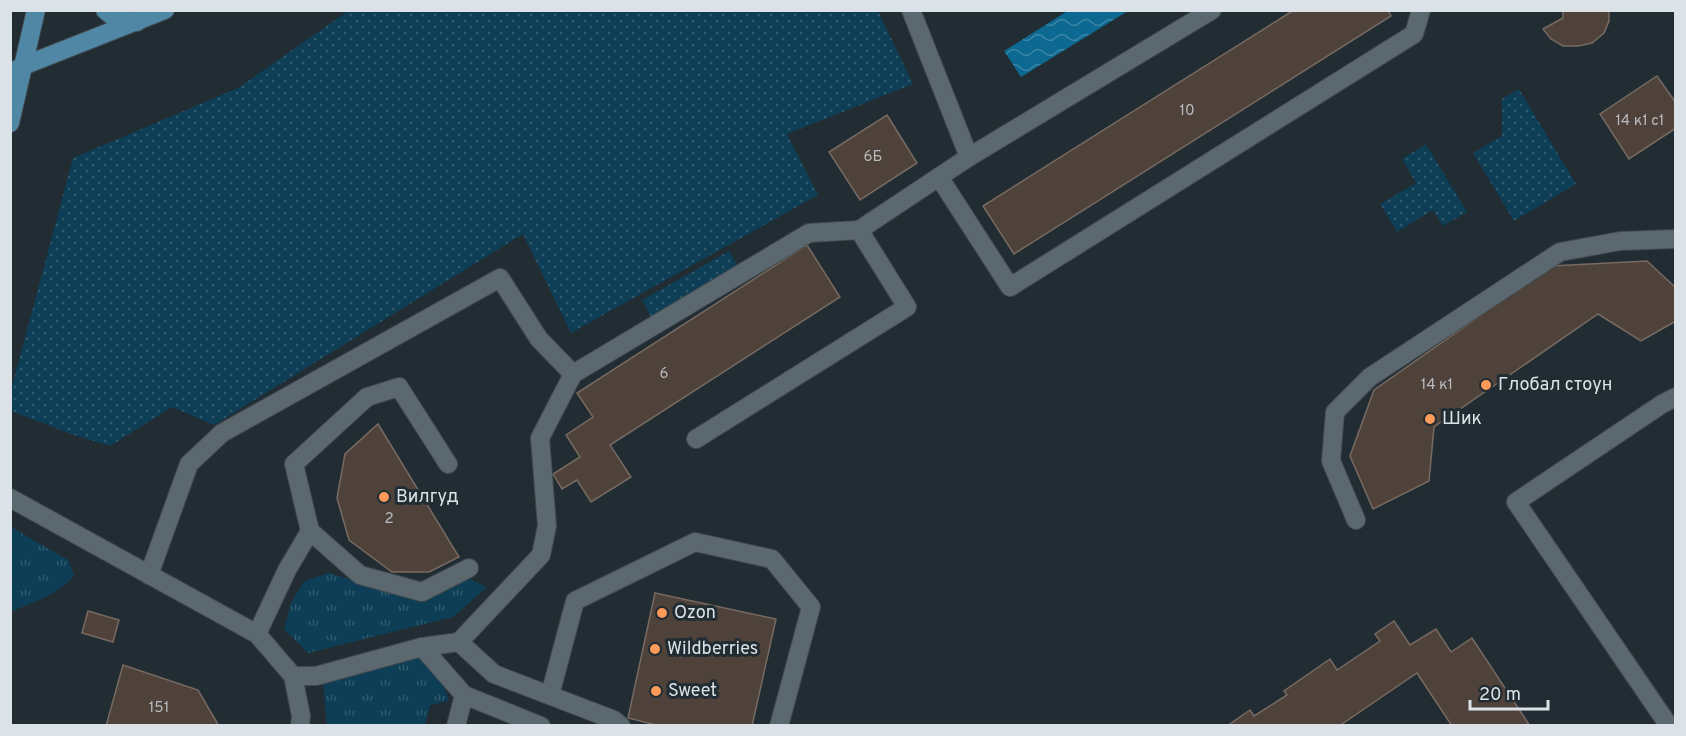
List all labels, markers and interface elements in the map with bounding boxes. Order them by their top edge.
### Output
house number: 10 [1179,102,1195,121]
house number: 14 к1 с1 [1616,112,1664,131]
house number: 6Б [864,148,882,167]
house number: 6 [660,365,669,384]
place label: Глобал стоун [1498,374,1612,397]
house number: 14 к1 [1421,376,1453,395]
marker: Глобал стоун [1479,378,1493,392]
place label: Шик [1442,408,1482,431]
marker: Шик [1423,412,1437,426]
place label: Вилгуд [396,486,459,509]
marker: Вилгуд [377,490,391,504]
house number: 2 [384,510,394,529]
place label: Ozon [674,602,716,625]
marker: Ozon [655,606,669,620]
place label: Wildberries [667,638,758,661]
marker: Wildberries [648,642,662,656]
scale bar [1470,673,1548,711]
place label: Sweet [668,680,717,703]
marker: Sweet [649,684,663,698]
text: 20 m [1479,684,1521,707]
house number: 151 [149,699,169,718]

